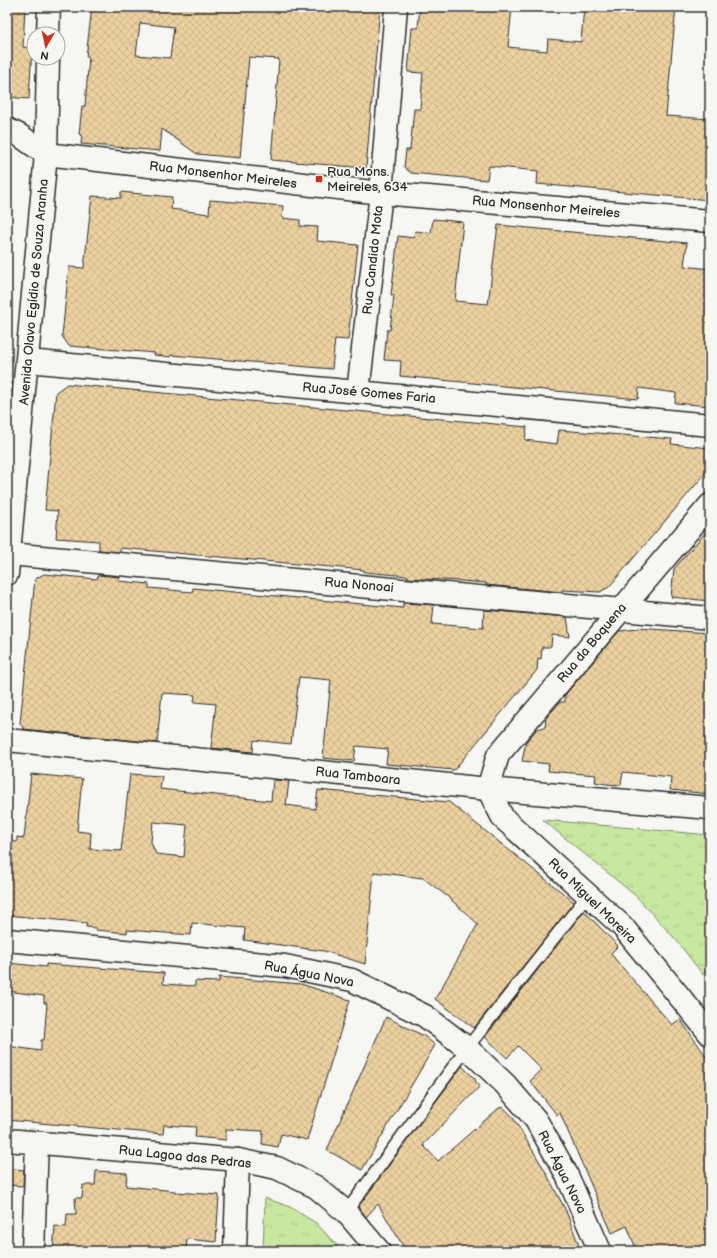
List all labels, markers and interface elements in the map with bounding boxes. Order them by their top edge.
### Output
north arrow [26,26,66,66]
text: N [39,48,50,62]
street label: Rua Monsenhor Meireles [148,158,298,192]
place label: Rua Mons. Meireles, 634 [327,164,408,195]
marker: Rua Mons. Meireles, 634 [314,174,324,184]
street label: Avenida Olavo Egídio de Souza Aranha [16,178,52,406]
street label: Rua Monsenhor Meireles [471,193,621,221]
street label: Rua Candido Mota [359,205,387,315]
street label: Rua José Gomes Faria [302,379,436,407]
street label: Rua Nonoai [324,574,394,596]
street label: Rua da Boquena [554,600,630,686]
street label: Rua Tamboara [315,764,401,788]
street label: Rua Miguel Moreira [545,855,639,947]
street label: Rua Água Nova [263,956,356,991]
street label: Rua Água Nova [534,1127,591,1216]
street label: Rua Lagoa das Pedras [118,1142,253,1172]

